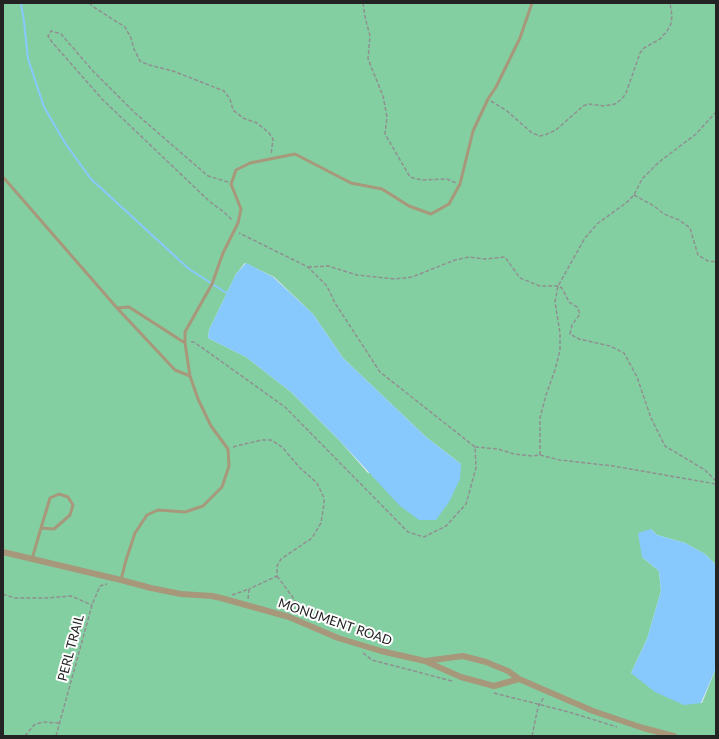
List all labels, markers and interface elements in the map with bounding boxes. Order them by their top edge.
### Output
street label: MONUMENT ROAD [276,595,394,649]
street label: PERL TRAIL [55,613,87,683]

